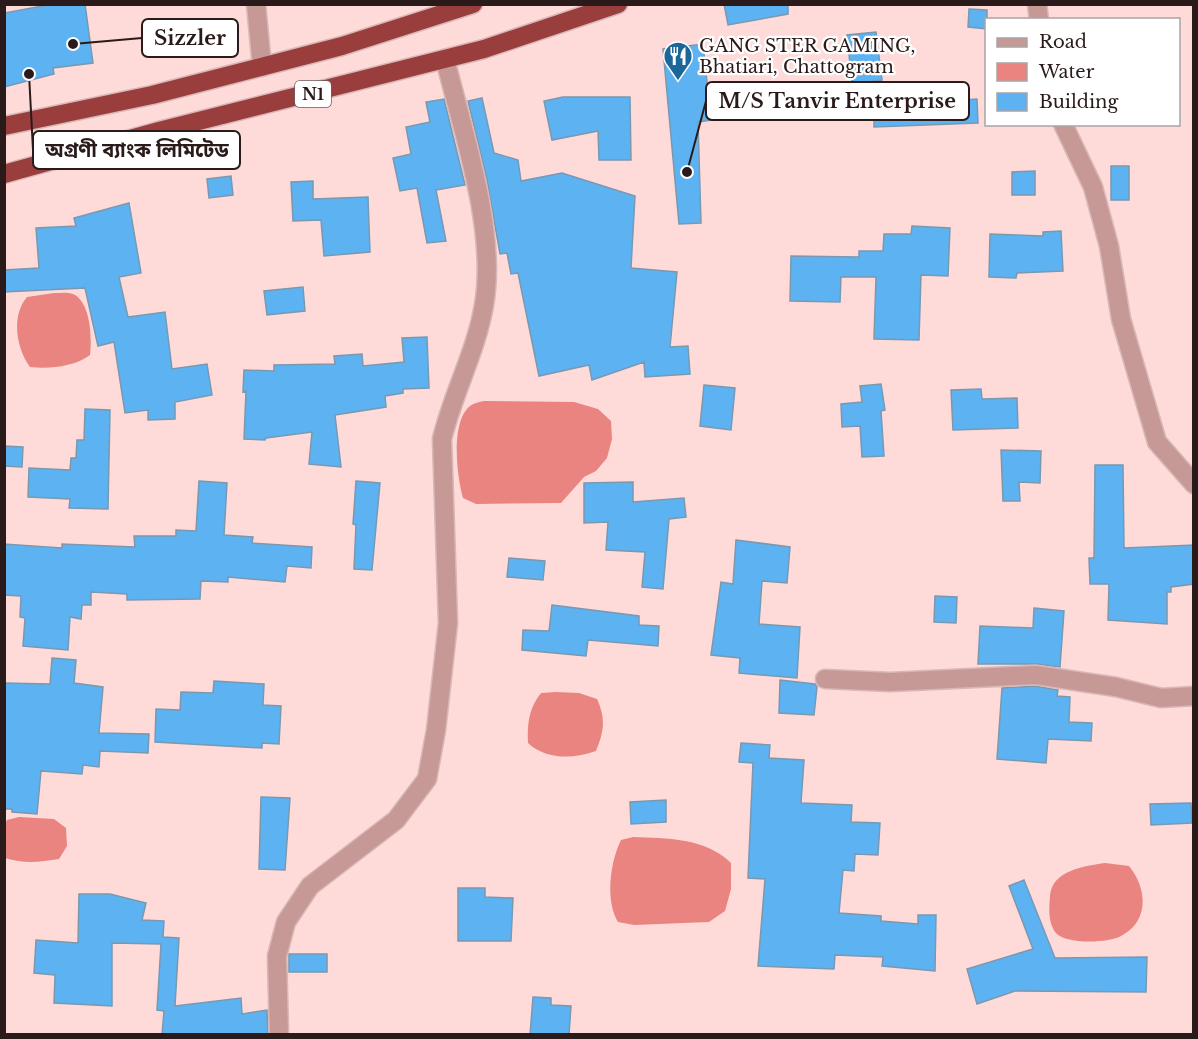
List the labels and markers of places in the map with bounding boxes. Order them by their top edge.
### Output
callout: Sizzler [142,19,238,57]
place label: GANG STER GAMING, Bhatiari, Chattogram [699,35,915,78]
restaurant icon: GANG STER GAMING, Bhatiari, Chattogram [662,40,694,82]
callout: M/S Tanvir Enterprise [706,82,969,120]
callout: অগ্রণী ব্যাংক লিমিটেড [33,131,240,169]

